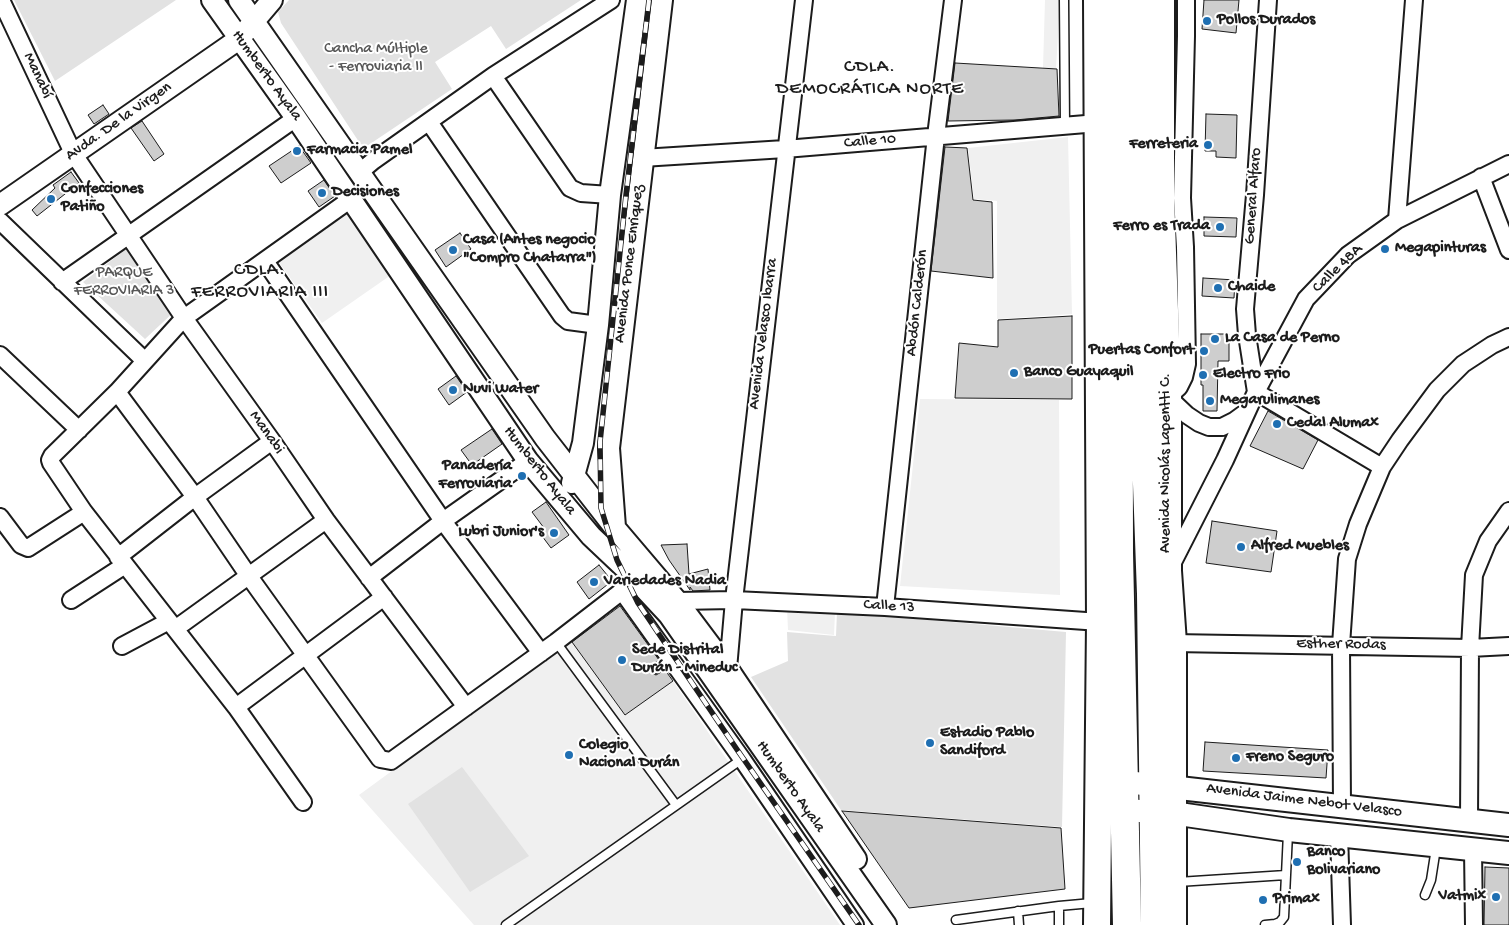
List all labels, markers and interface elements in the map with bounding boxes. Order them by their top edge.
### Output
place label: Pollos Durados [1217,11,1315,31]
marker: Pollos Durados [1201,15,1213,27]
street label: Humberto Ayala [227,27,305,125]
park label: Cancha Múltiple - Ferroviaria II [324,40,428,78]
street label: Manabí [18,50,56,102]
district label: CDLA. DEMOCRÁTICA NORTE [774,57,966,101]
street label: Avda. De la Virgen [62,78,176,166]
street label: Calle 10 [843,130,897,154]
place label: Ferreteria [1129,135,1198,155]
marker: Ferreteria [1202,139,1214,151]
place label: Farmacia Pamel [307,141,412,161]
marker: Farmacia Pamel [291,145,303,157]
street label: General Alfaro [1241,147,1267,245]
place label: Confecciones Patiño [61,180,143,218]
place label: Decisiones [332,183,399,203]
street label: Avenida Ponce Enriquez [611,184,649,344]
marker: Decisiones [316,187,328,199]
marker: Confecciones Patiño [45,193,57,205]
place label: Ferro es Trada [1113,217,1210,237]
marker: Ferro es Trada [1214,221,1226,233]
place label: Casa (Antes negocio "Compro Chatarra") [463,231,597,269]
place label: Megapinturas [1395,239,1486,259]
street label: Calle 48A [1309,240,1367,298]
marker: Megapinturas [1379,243,1391,255]
marker: Casa (Antes negocio "Compro Chatarra") [447,244,459,256]
street label: Abdón Calderón [903,249,933,357]
street label: Avenida Velasco Ibarra [745,257,783,411]
district label: CDLA. FERROVIARIA III [189,260,331,304]
park label: PARQUE FERROVIARIA 3 [74,264,174,302]
place label: Chaide [1228,278,1275,298]
marker: Chaide [1212,282,1224,294]
place label: La Casa de Perno [1225,329,1340,349]
marker: La Casa de Perno [1209,333,1221,345]
place label: Puertas Confort [1089,341,1194,361]
marker: Puertas Confort [1198,345,1210,357]
place label: Banco Guayaquil [1024,363,1134,383]
place label: Electro Frio [1213,365,1290,385]
marker: Banco Guayaquil [1008,367,1020,379]
marker: Electro Frio [1197,369,1209,381]
street label: Avenida Nicolás Lapentti C. [1157,373,1177,553]
place label: Nuvi Water [463,380,538,400]
marker: Nuvi Water [447,384,459,396]
place label: Megarulimanes [1220,391,1320,411]
marker: Megarulimanes [1204,395,1216,407]
street label: Manabi [244,408,288,458]
place label: Cedal Alumax [1287,414,1379,434]
marker: Cedal Alumax [1271,418,1283,430]
street label: Humberto Ayala [498,423,580,519]
place label: Panadería Ferroviaria [438,457,512,495]
marker: Panadería Ferroviaria [516,470,528,482]
place label: Lubri Junior's [458,523,544,543]
marker: Lubri Junior's [548,527,560,539]
place label: Alfred Muebles [1251,537,1349,557]
marker: Alfred Muebles [1235,541,1247,553]
place label: Variedades Nadia [604,572,726,592]
marker: Variedades Nadia [588,576,600,588]
street label: Calle 13 [863,596,915,618]
street label: Esther Rodas [1296,635,1386,655]
place label: Sede Distrital Durán - Mineduc [632,641,737,679]
marker: Sede Distrital Durán - Mineduc [616,654,628,666]
place label: Estadio Pablo Sandiford [940,724,1034,762]
place label: Colegio Nacional Durán [579,736,679,774]
street label: Humberto Ayala [751,737,829,837]
marker: Estadio Pablo Sandiford [924,737,936,749]
place label: Freno Seguro [1246,748,1334,768]
marker: Colegio Nacional Durán [563,749,575,761]
marker: Freno Seguro [1230,752,1242,764]
street label: Avenida Jaime Nebot Velasco [1205,779,1403,823]
place label: Banco Bolivariano [1307,843,1380,881]
marker: Banco Bolivariano [1291,856,1303,868]
place label: Vatmix [1438,887,1486,907]
place label: Primax [1273,890,1320,910]
marker: Vatmix [1490,891,1502,903]
marker: Primax [1257,894,1269,906]

